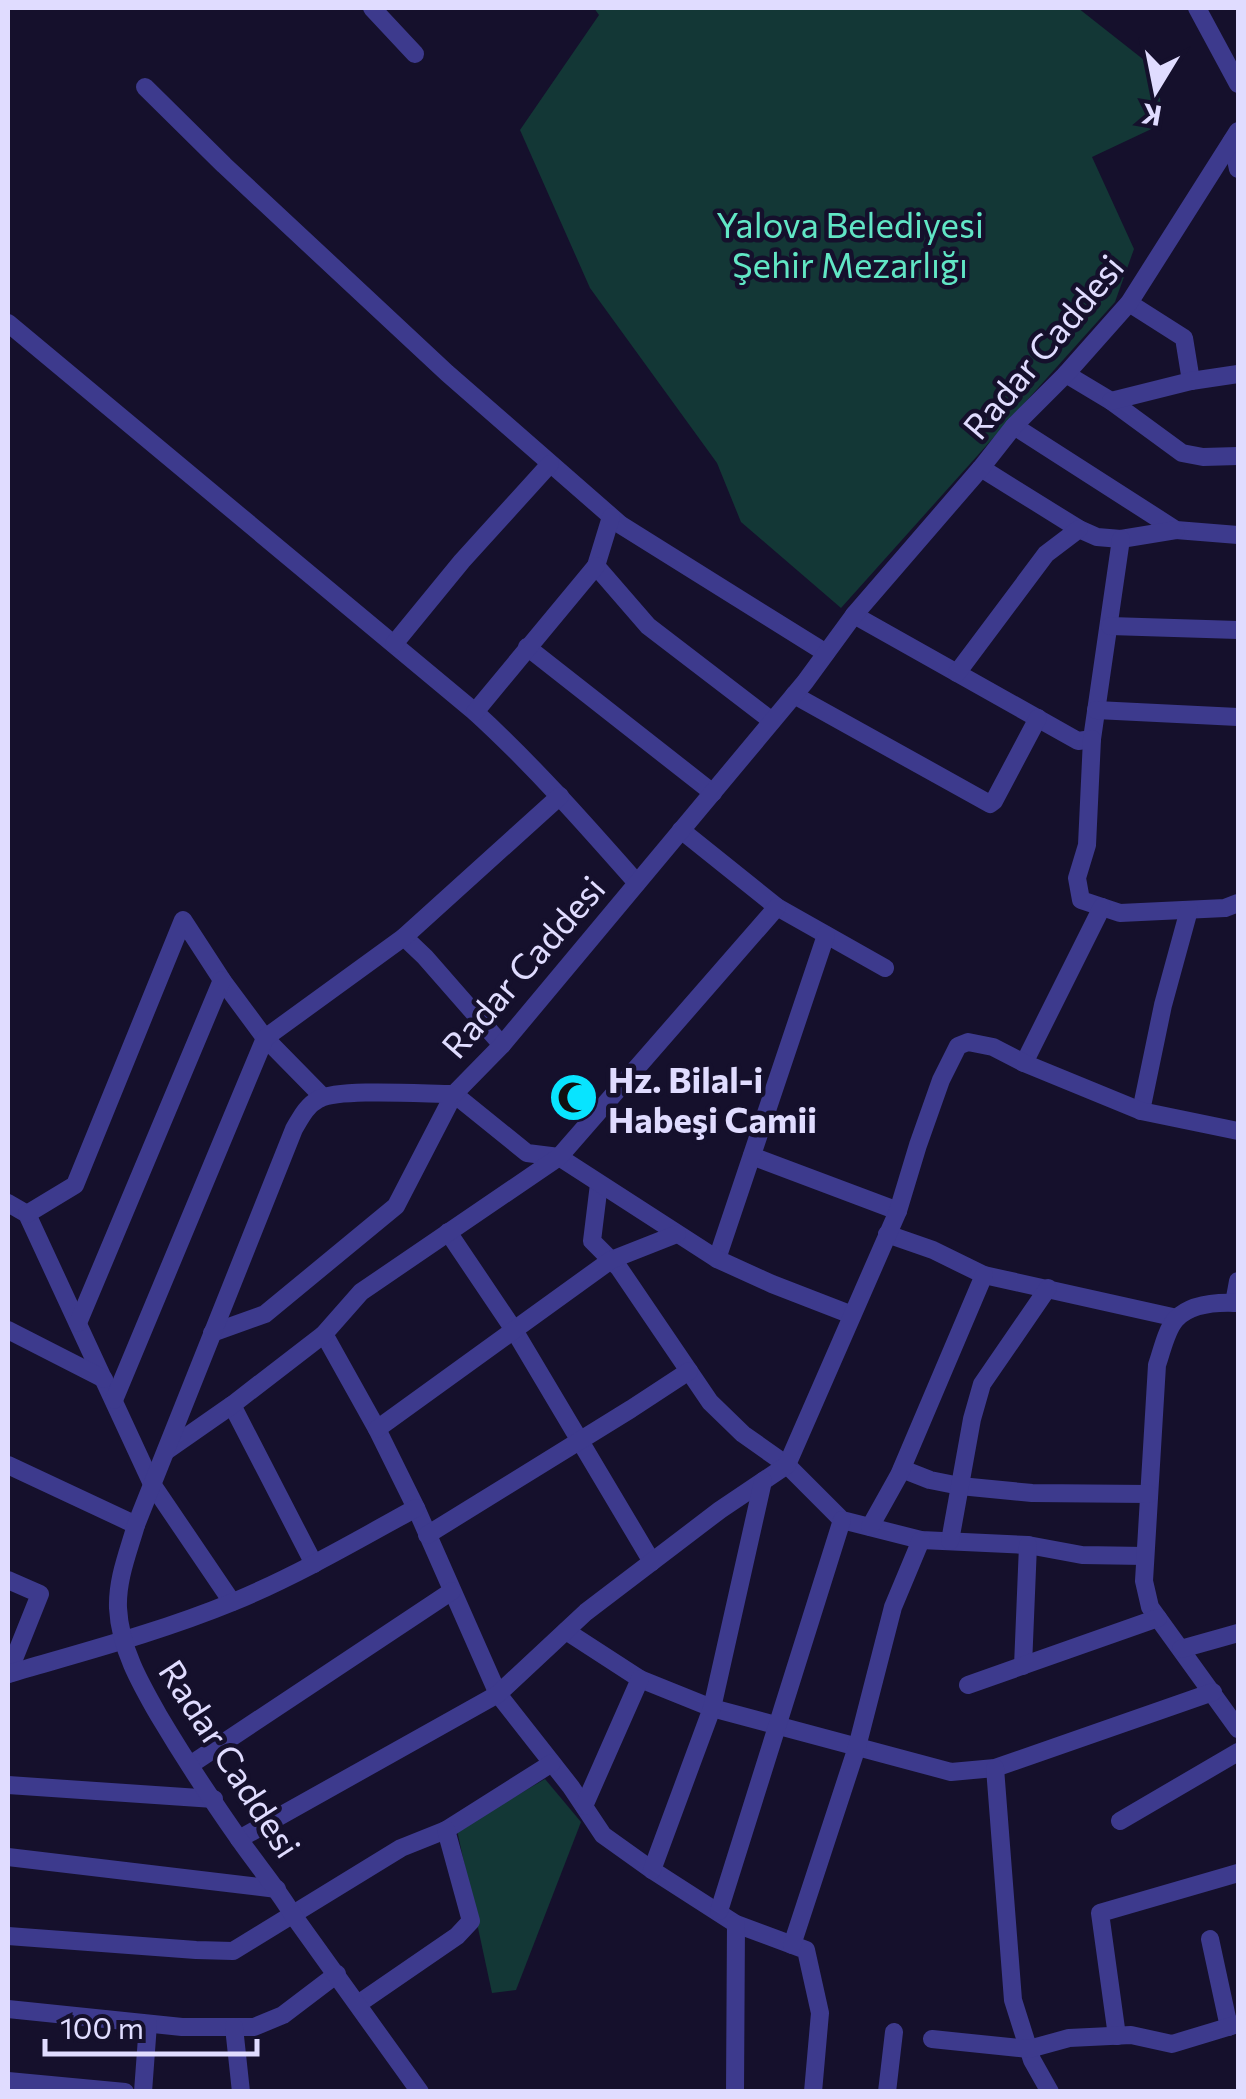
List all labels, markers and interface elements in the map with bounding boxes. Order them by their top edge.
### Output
north arrow [1106,40,1206,140]
text: K [1138,97,1164,134]
park label: Yalova Belediyesi Şehir Mezarlığı [716,202,984,285]
street label: Radar Caddesi [953,245,1131,447]
street label: Radar Caddesi [431,866,613,1066]
place label: Hz. Bilal-i Habeşi Camii [608,1057,817,1140]
mosque icon: Hz. Bilal-i Habeşi Camii [547,1072,599,1124]
street label: Radar Caddesi [151,1651,311,1865]
scale bar [45,1994,258,2056]
text: 100 m [60,2008,144,2045]

